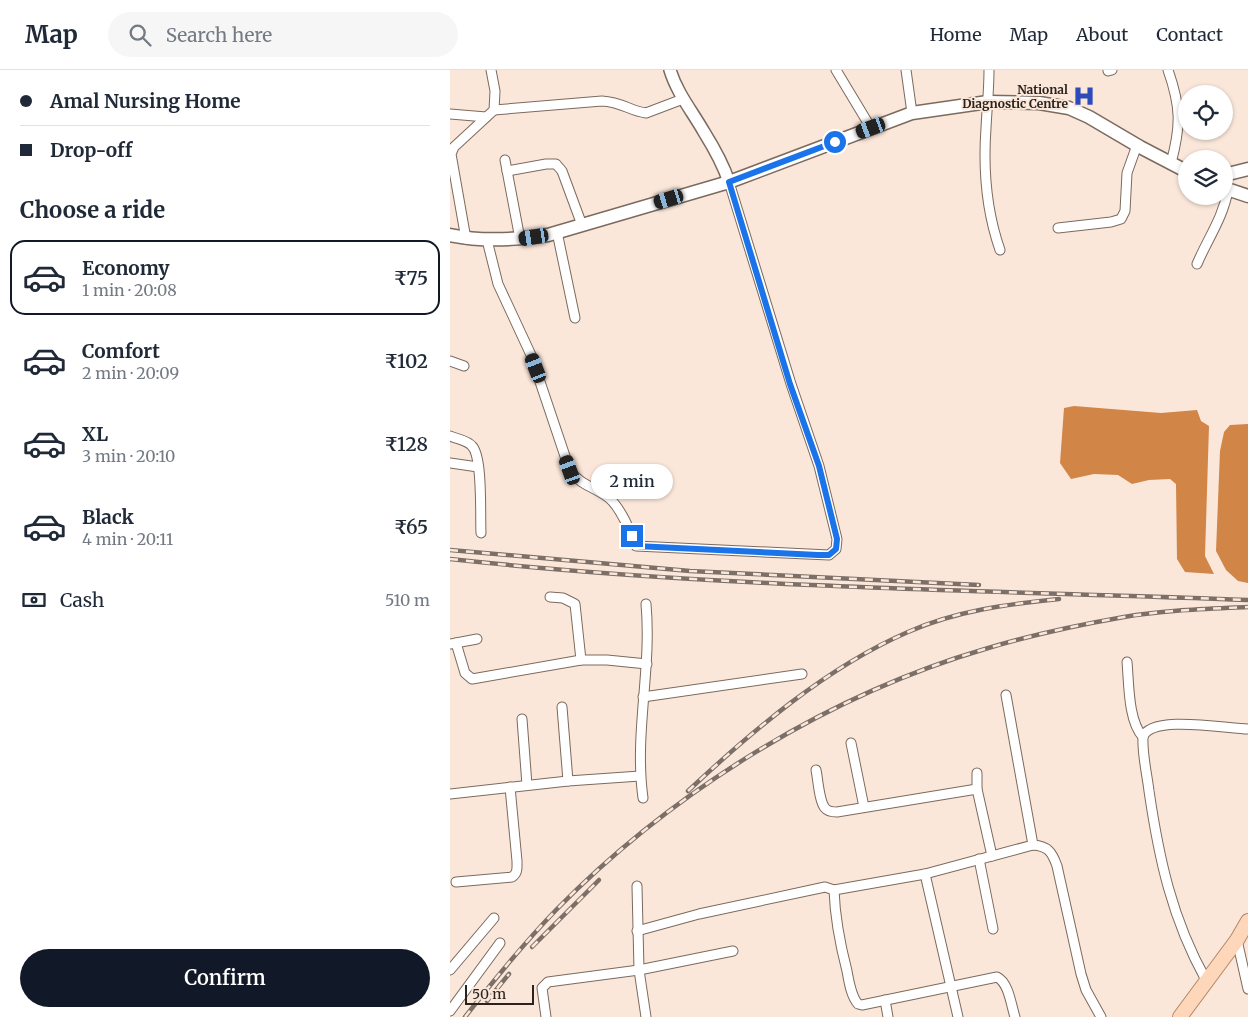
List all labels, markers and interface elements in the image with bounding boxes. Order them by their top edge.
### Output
search box [108,12,458,57]
text: Map [25,19,78,50]
icon: search [126,21,154,49]
text: Search here [166,23,272,47]
text: Home [930,23,982,46]
text: Map [1010,23,1048,46]
text: About [1076,23,1128,46]
text: Contact [1156,23,1223,46]
place label: National Diagnostic Centre [962,82,1068,111]
hospital icon: National Diagnostic Centre [1071,83,1097,109]
map controls [1178,85,1233,205]
button: locate [1178,85,1233,140]
text: Amal Nursing Home [50,89,241,113]
car [854,116,887,140]
route start [824,131,846,153]
text: Drop-off [50,138,132,162]
button: layers [1178,150,1233,205]
car [652,187,685,211]
text: Choose a ride [20,196,165,224]
car [518,227,549,247]
icon: car [22,255,67,300]
text: Economy [82,256,170,280]
text: ₹75 [394,266,428,290]
text: 1 min · 20:08 [82,280,177,300]
icon: car [22,338,67,383]
text: Comfort [82,339,160,363]
text: ₹102 [384,349,428,373]
car [523,351,548,385]
text: 2 min · 20:09 [82,363,179,383]
icon: car [22,421,67,466]
text: XL [82,422,108,446]
text: ₹128 [384,432,428,456]
text: 3 min · 20:10 [82,446,175,466]
car [557,453,582,487]
callout: 2 min [591,464,673,498]
text: 2 min [609,471,655,491]
icon: car [22,504,67,549]
text: Black [82,505,134,529]
text: ₹65 [394,515,428,539]
route end [621,525,643,547]
text: 4 min · 20:11 [82,529,173,549]
icon: cash [20,586,48,614]
text: Cash [60,588,104,612]
text: 510 m [385,590,430,610]
button: Confirm [20,949,430,1007]
scale bar [465,982,534,1005]
text: 50 m [472,985,506,1003]

